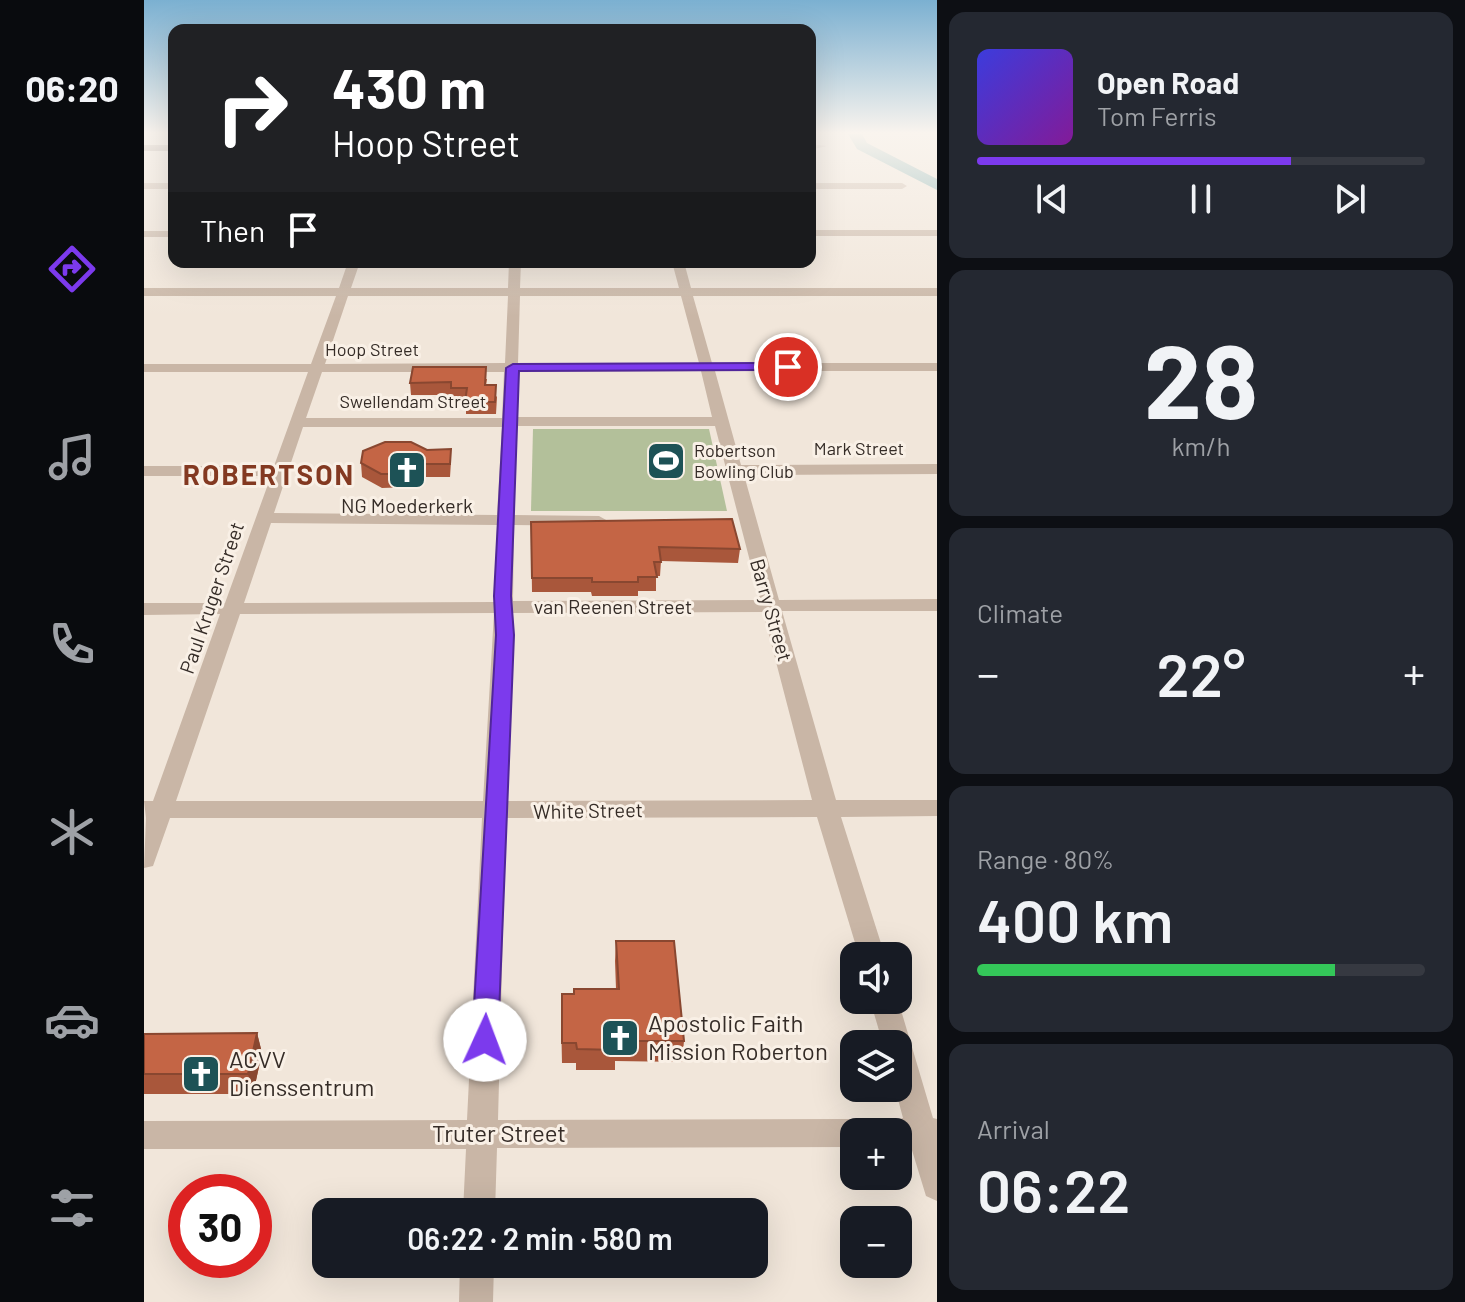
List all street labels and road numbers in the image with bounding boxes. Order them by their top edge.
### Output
street label: Hoop Street [325,338,419,360]
street label: Swellendam Street [340,390,486,412]
street label: Mark Street [814,437,904,459]
street label: Paul Kruger Street [174,519,248,677]
street label: Barry Street [746,556,798,664]
street label: van Reenen Street [534,594,692,618]
street label: White Street [533,797,643,823]
street label: Truter Street [432,1118,566,1147]

